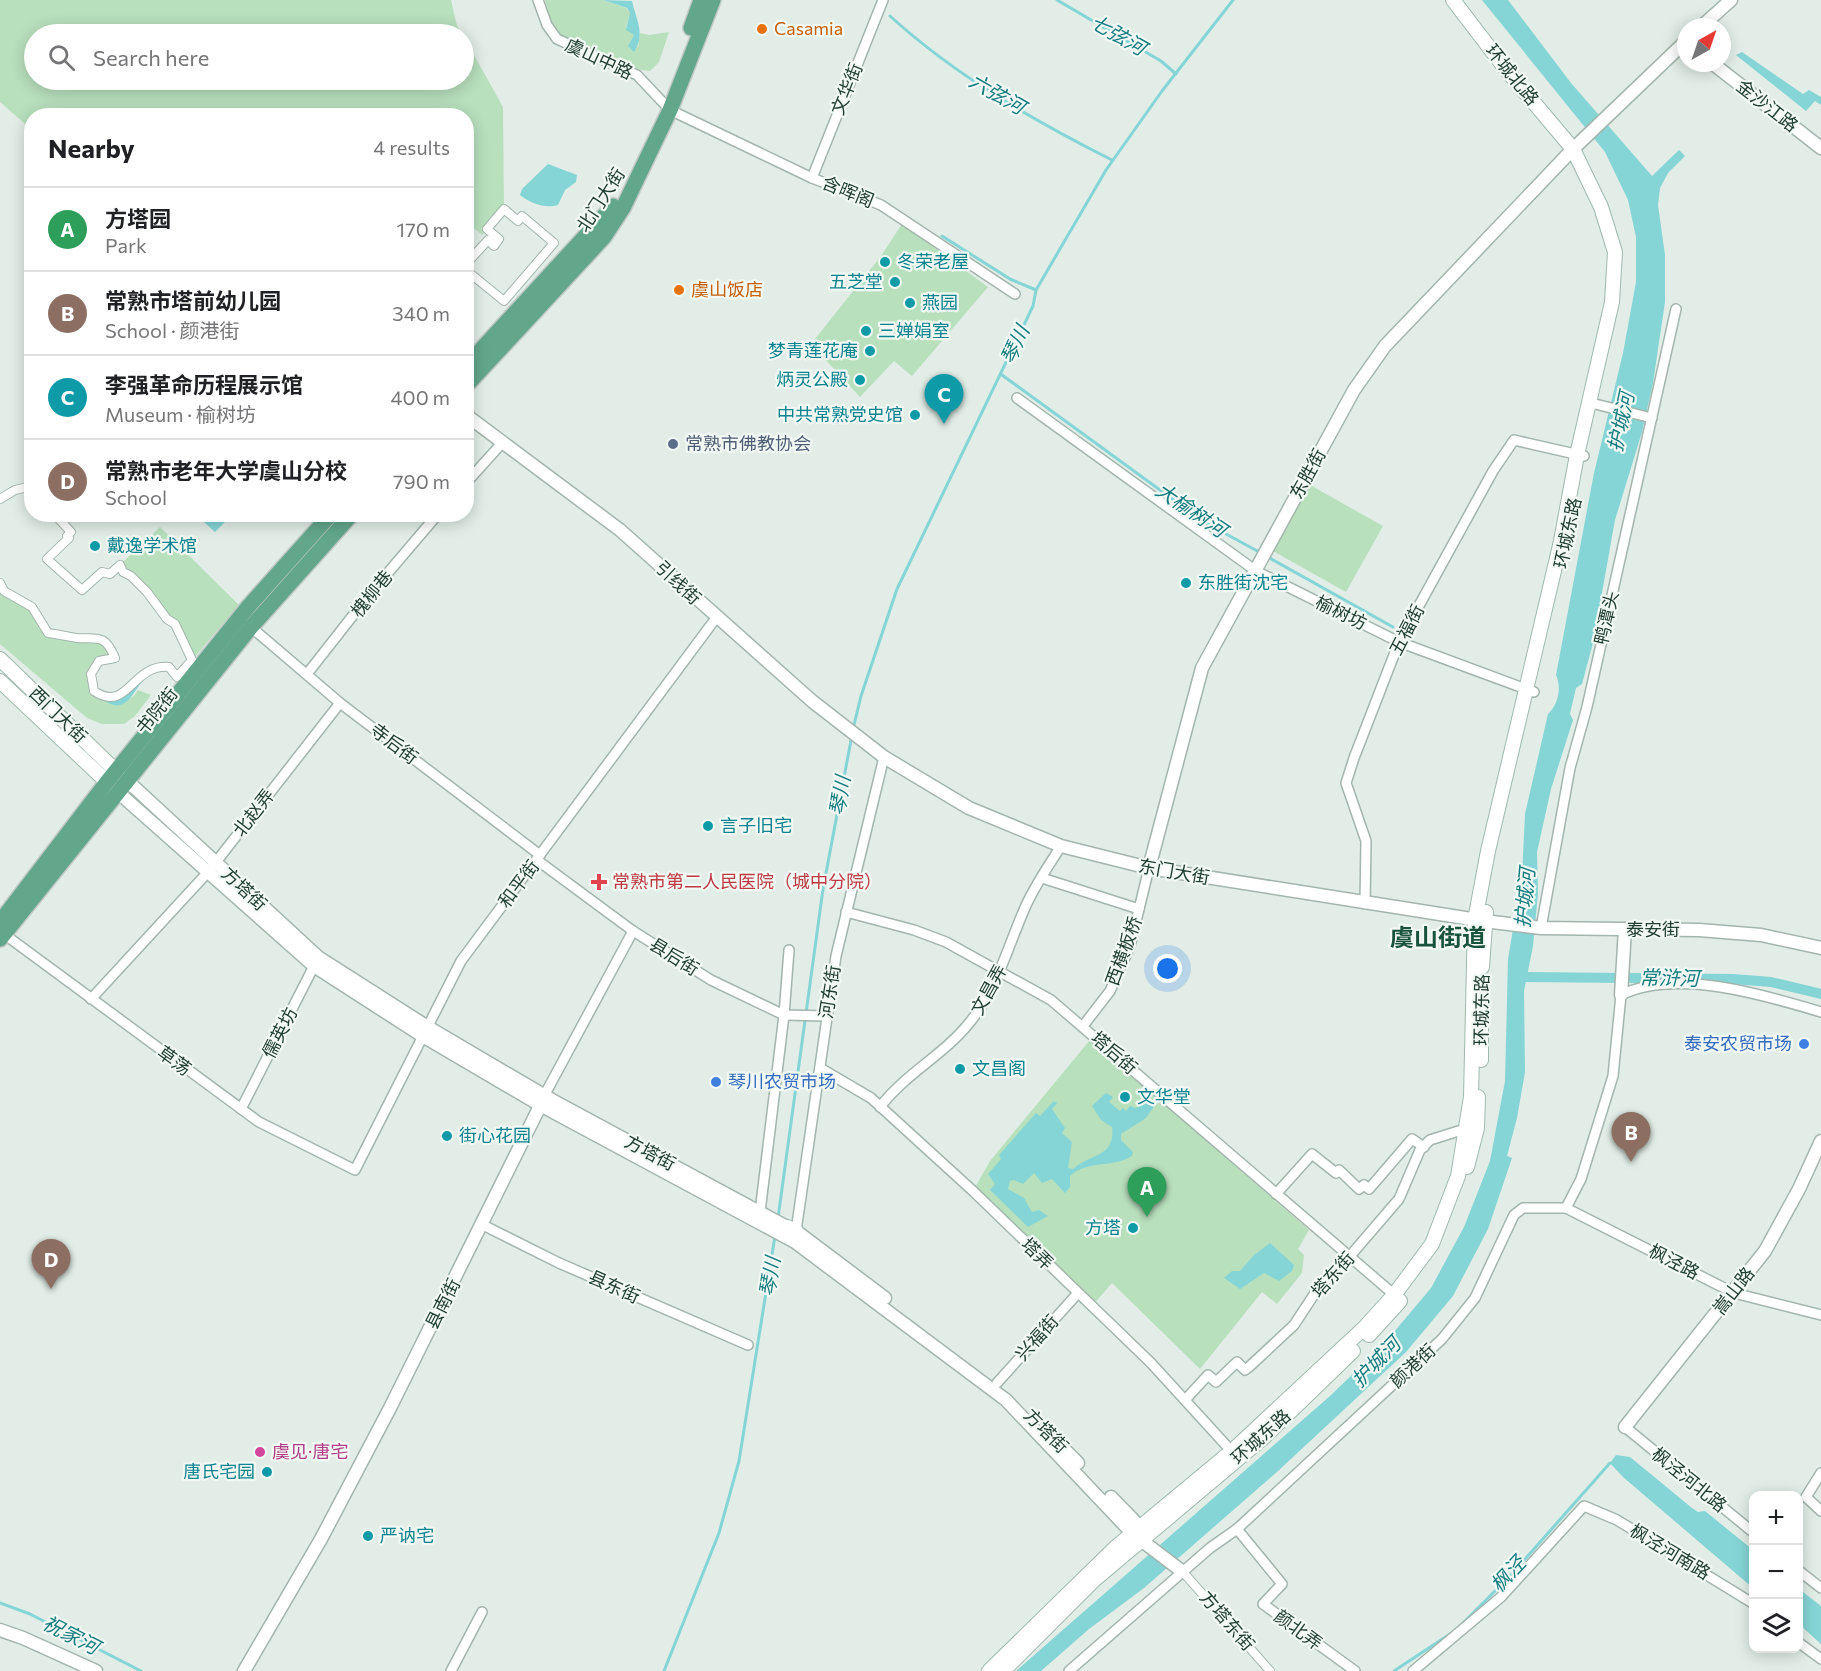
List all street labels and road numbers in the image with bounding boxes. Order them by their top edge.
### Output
street label: 虞山中路 [562,33,637,83]
street label: 环城北路 [1482,39,1544,109]
street label: 文华街 [826,59,866,118]
street label: 金沙江路 [1732,74,1803,136]
street label: 北门大街 [571,163,629,236]
street label: 含晖阁 [819,171,878,211]
street label: 东胜街 [1284,445,1330,502]
street label: 环城东路 [1549,495,1585,570]
street label: 引线街 [651,556,706,609]
street label: 槐柳巷 [346,565,397,621]
street label: 鸭潭头 [1589,589,1623,647]
street label: 榆树坊 [1312,590,1371,634]
street label: 五福街 [1384,600,1428,659]
street label: 西门大街 [25,681,92,747]
street label: 书院街 [131,682,182,738]
street label: 寺后街 [366,718,423,768]
street label: 北赵弄 [228,784,279,840]
street label: 东门大街 [1137,854,1212,888]
street label: 和平街 [493,855,543,912]
street label: 方塔街 [217,862,272,915]
street label: 西横板桥 [1100,913,1146,988]
street label: 泰安街 [1626,918,1680,940]
street label: 县后街 [646,933,703,980]
street label: 文昌弄 [965,961,1011,1018]
street label: 河东街 [814,963,844,1020]
street label: 环城东路 [1469,974,1493,1046]
street label: 儒英坊 [257,1003,301,1062]
street label: 塔后街 [1087,1026,1142,1078]
street label: 草荡 [154,1041,196,1080]
street label: 方塔街 [621,1130,679,1175]
street label: 塔弄 [1017,1233,1058,1274]
street label: 枫泾路 [1645,1239,1704,1283]
street label: 塔东街 [1306,1247,1358,1302]
street label: 嵩山路 [1708,1262,1759,1318]
street label: 县东街 [585,1265,644,1307]
street label: 县南街 [420,1274,464,1333]
street label: 兴福街 [1010,1310,1062,1365]
street label: 颜港街 [1385,1339,1440,1392]
street label: 方塔街 [1020,1403,1074,1457]
street label: 环城东路 [1226,1404,1294,1469]
street label: 枫泾河北路 [1648,1442,1732,1516]
street label: 枫泾河南路 [1626,1519,1715,1584]
street label: 方塔东街 [1196,1586,1260,1655]
street label: 颜北弄 [1270,1604,1327,1654]

